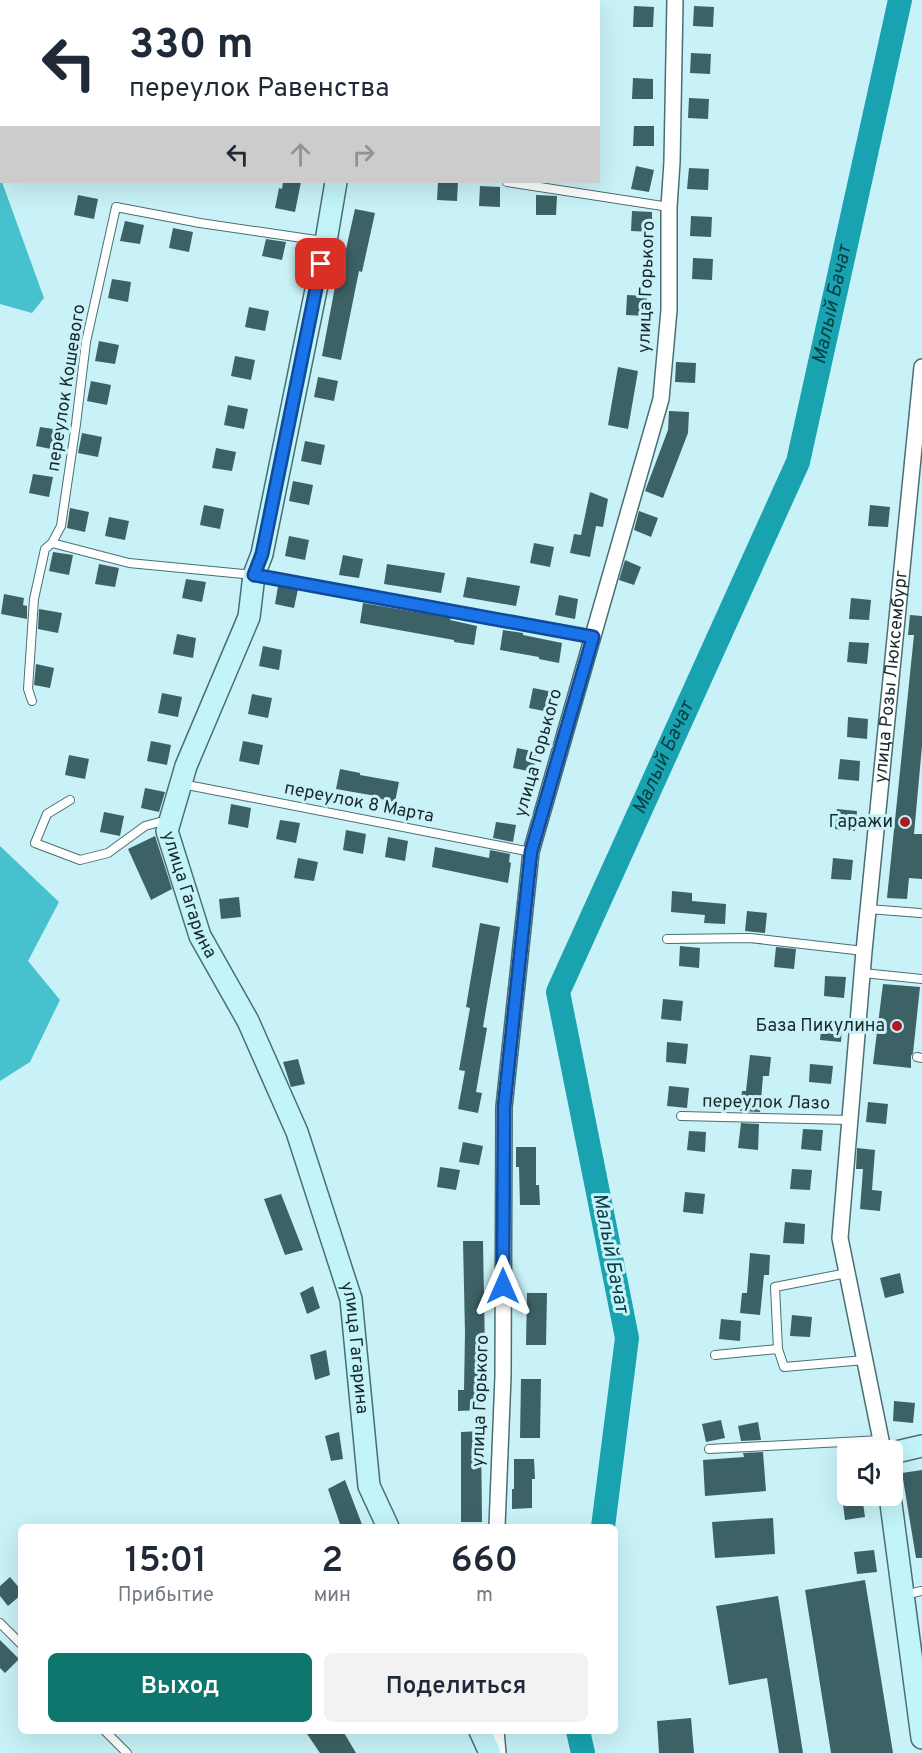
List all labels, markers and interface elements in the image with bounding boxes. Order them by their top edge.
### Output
text: 330 m [129,20,254,73]
icon: left [30,24,108,102]
text: переулок Равенства [129,72,390,106]
icon: left [221,138,254,171]
icon: ahead [284,138,317,171]
icon: right [347,138,380,171]
street label: улица Горького [633,220,661,354]
pin [295,238,346,289]
water label: Малый Бачат [807,241,859,367]
icon: arrive [304,247,337,280]
street label: переулок Кошевого [42,303,92,473]
street label: улица Розы Люксембург [869,569,913,784]
street label: улица Горького [510,686,568,820]
water label: Малый Бачат [627,696,702,819]
street label: переулок 8 Марта [282,777,436,829]
place label: Гаражи [828,811,893,834]
marker: Гаражи [898,815,912,829]
street label: улица Гагарина [156,828,222,963]
place label: База Пикулина [755,1015,885,1038]
marker: База Пикулина [890,1019,904,1033]
street label: переулок Лазо [702,1090,830,1116]
water label: Малый Бачат [586,1191,635,1317]
position arrow [471,1254,535,1318]
street label: улица Гагарина [335,1279,374,1415]
street label: улица Горького [467,1334,495,1468]
map controls [837,1440,903,1506]
button: sound [837,1440,903,1506]
text: 15:01 [125,1539,207,1585]
text: 2 [321,1539,343,1585]
text: 660 [451,1539,518,1585]
text: Прибытие [118,1583,214,1609]
text: мин [314,1583,351,1609]
text: m [476,1583,493,1609]
button: Выход [48,1653,312,1722]
button: Поделиться [324,1653,588,1722]

